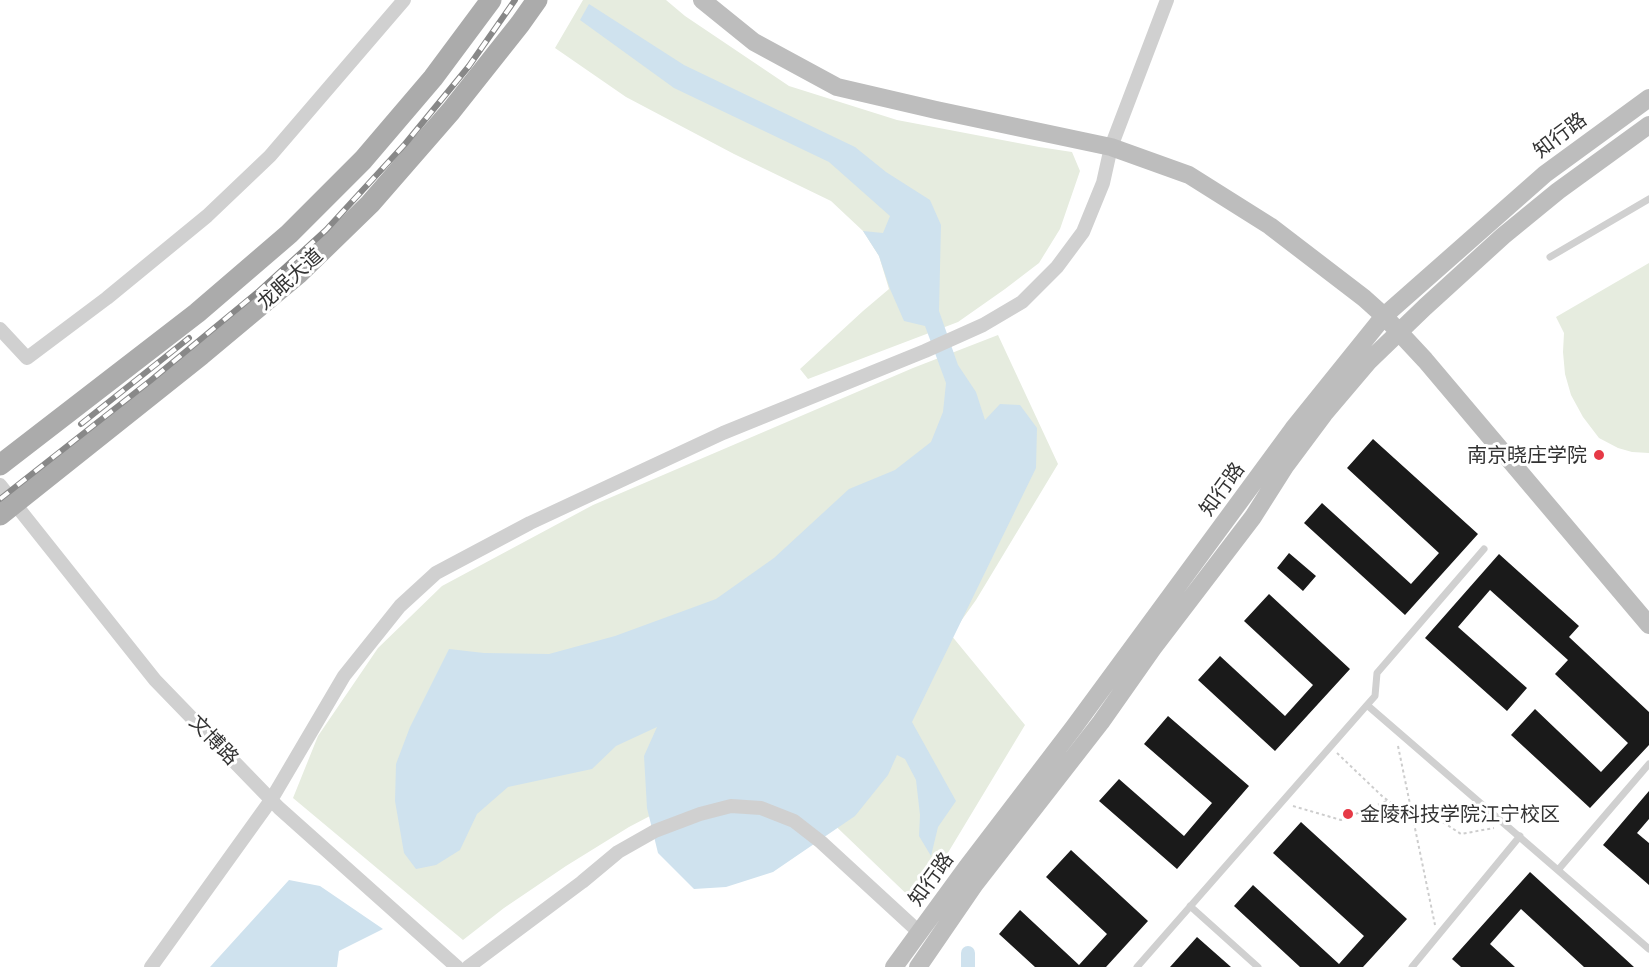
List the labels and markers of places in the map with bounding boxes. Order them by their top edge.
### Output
place label: 南京晓庄学院 [1467,443,1587,467]
marker: 南京晓庄学院 [1592,448,1606,462]
place label: 金陵科技学院江宁校区 [1360,802,1560,826]
marker: 金陵科技学院江宁校区 [1341,807,1355,821]

